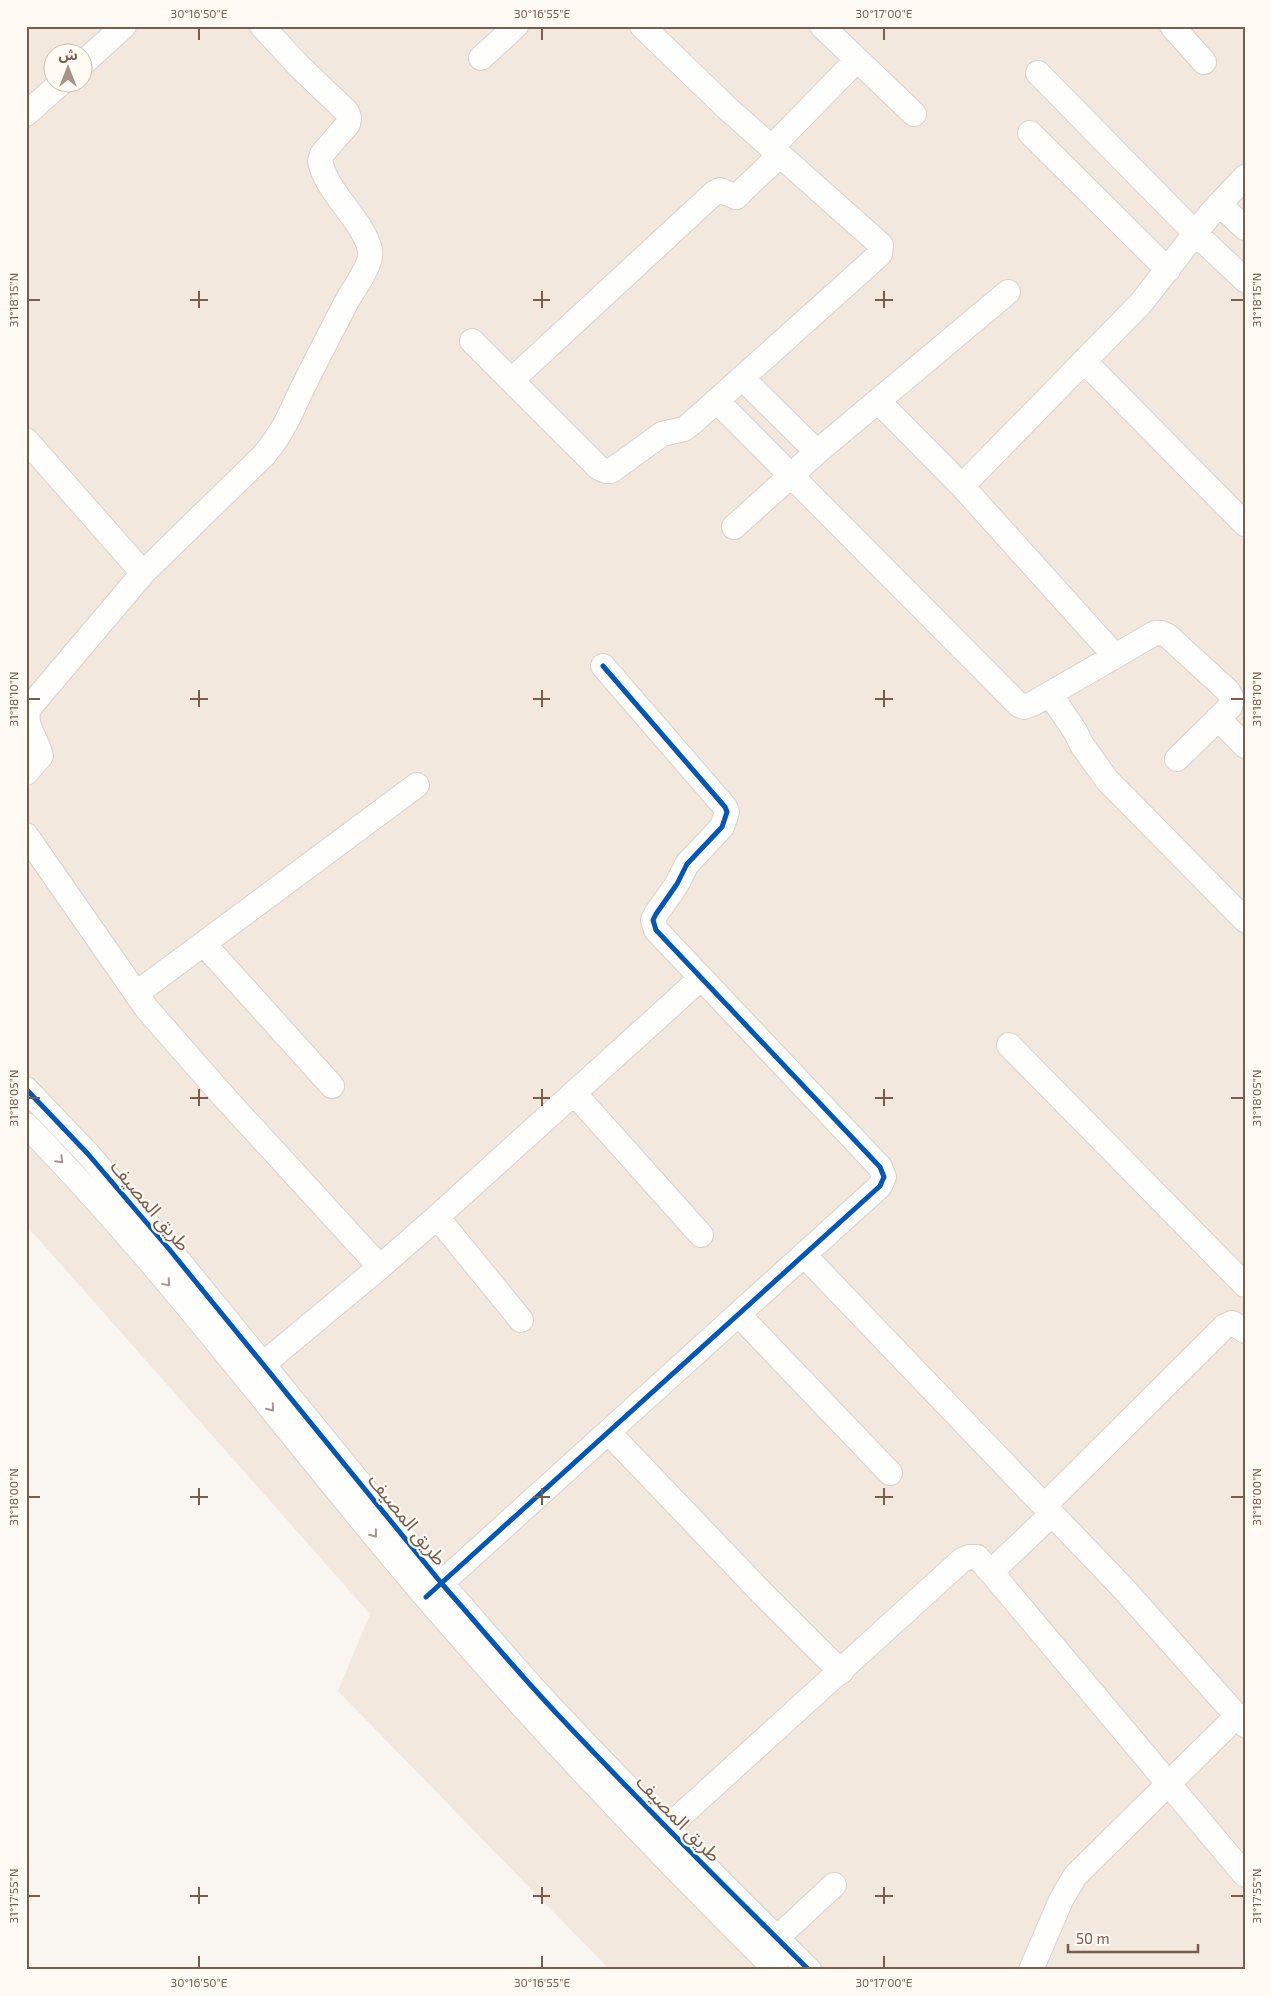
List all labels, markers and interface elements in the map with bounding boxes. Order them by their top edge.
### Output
text: 30°16'50"E [170,6,228,20]
text: 30°16'55"E [514,6,570,20]
text: 30°17'00"E [855,6,913,20]
north arrow [42,42,92,92]
text: ش [58,46,78,63]
text: 31°18'15"N [6,273,20,327]
text: 31°18'15"N [1249,273,1263,327]
text: 31°18'10"N [6,671,20,727]
text: 31°18'10"N [1249,671,1263,727]
text: 31°18'05"N [6,1070,20,1126]
text: 31°18'05"N [1249,1070,1263,1126]
one-way arrow [55,1154,64,1163]
street label: طريق المصيف [106,1155,196,1256]
one-way arrow [162,1277,171,1286]
one-way arrow [265,1402,273,1411]
text: 31°18'00"N [6,1468,20,1526]
street label: طريق المصيف [363,1468,452,1570]
text: 31°18'00"N [1249,1468,1263,1526]
one-way arrow [368,1528,377,1537]
street label: طريق المصيف [631,1770,726,1867]
text: 31°17'55"N [6,1869,20,1923]
text: 31°17'55"N [1249,1869,1263,1923]
scale bar [1068,1921,1198,1953]
text: 50 m [1076,1929,1110,1947]
text: 30°16'50"E [170,1975,228,1989]
text: 30°16'55"E [514,1975,570,1989]
text: 30°17'00"E [855,1975,913,1989]

